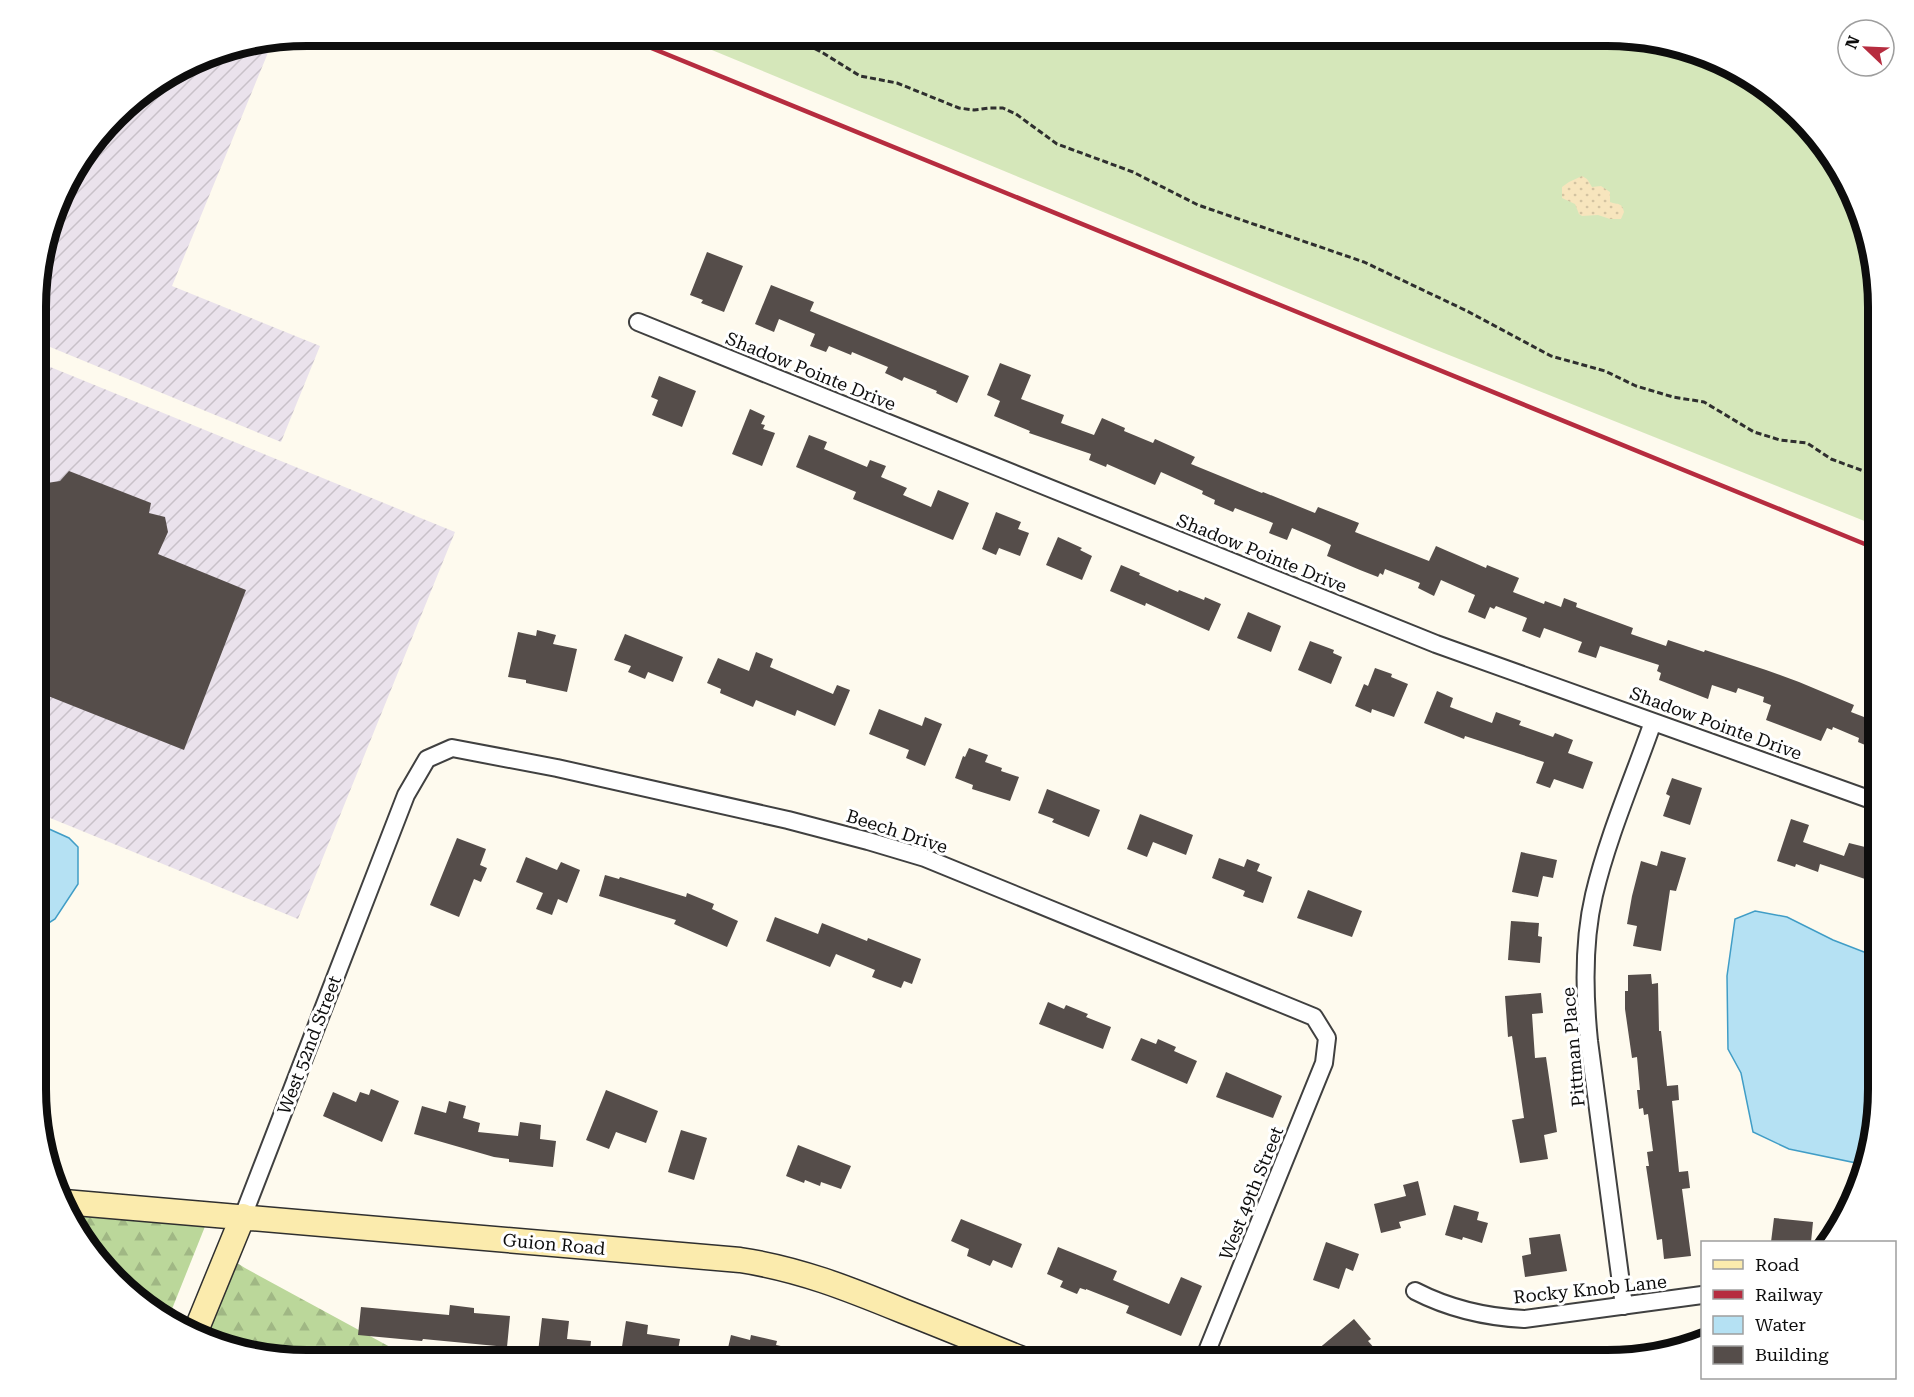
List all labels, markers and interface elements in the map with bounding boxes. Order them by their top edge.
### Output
north arrow [1836,18,1896,78]
text: N [1841,33,1864,52]
street label: Shadow Pointe Drive [723,327,899,415]
street label: Shadow Pointe Drive [1174,509,1350,597]
street label: Shadow Pointe Drive [1627,682,1805,764]
street label: Beech Drive [844,805,950,857]
street label: West 52nd Street [273,972,345,1117]
street label: Pittman Place [1557,986,1589,1108]
street label: West 49th Street [1215,1123,1287,1263]
street label: Guion Road [502,1229,607,1259]
legend [1701,1241,1896,1379]
text: Road [1755,1254,1800,1275]
street label: Rocky Knob Lane [1512,1270,1668,1308]
text: Railway [1755,1284,1823,1305]
text: Water [1755,1314,1806,1335]
text: Building [1755,1344,1829,1365]

